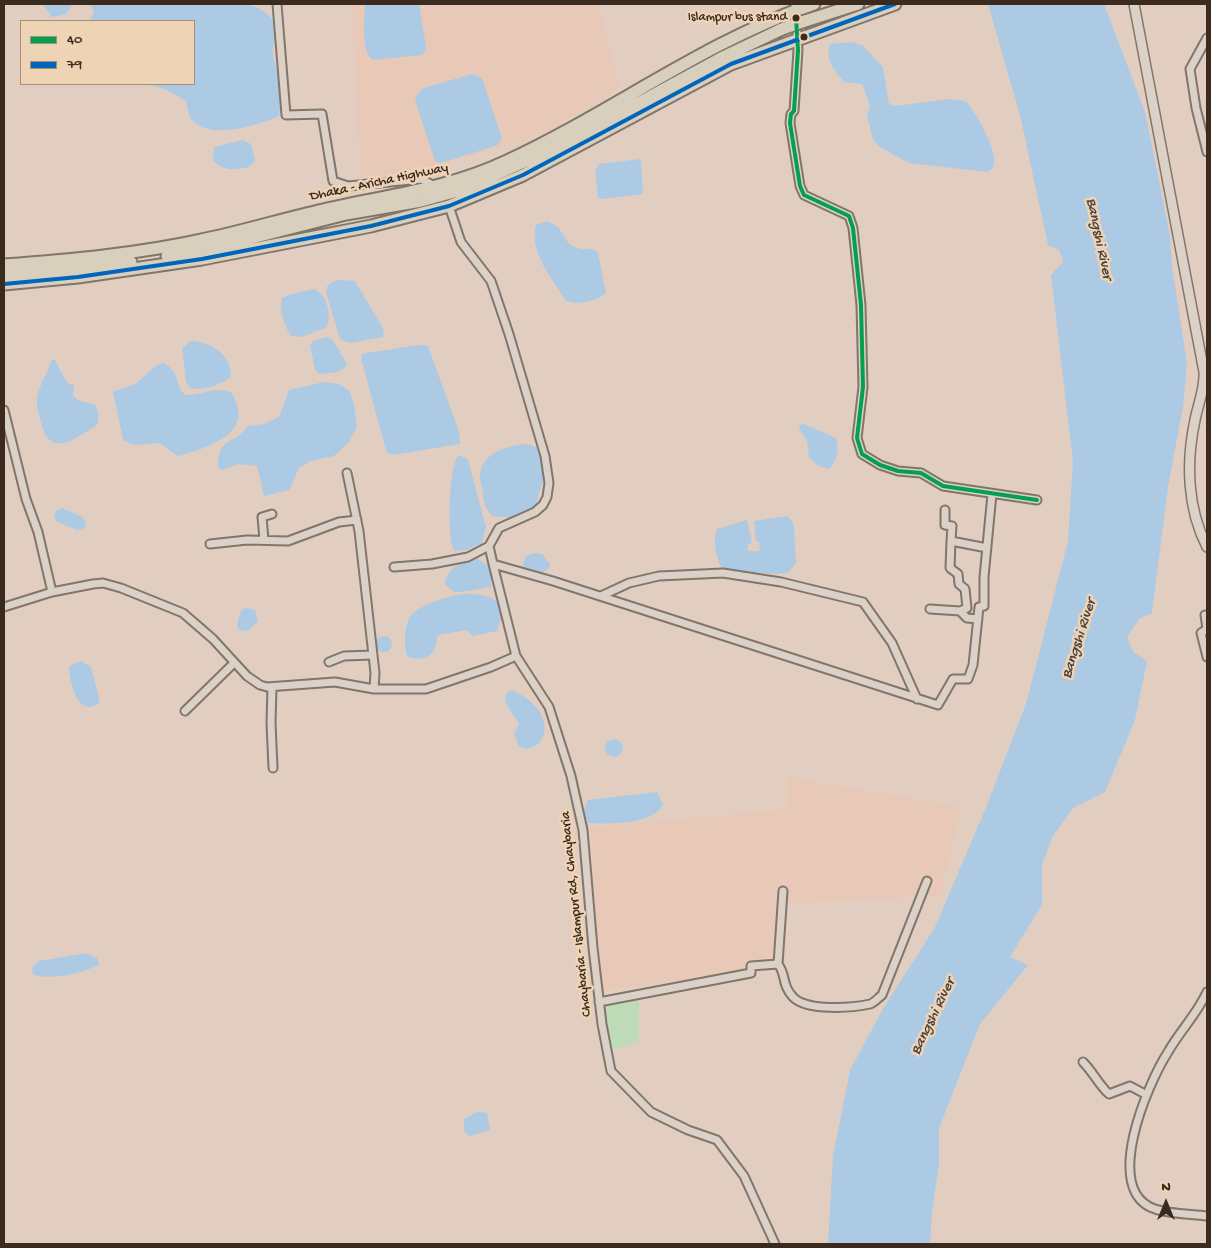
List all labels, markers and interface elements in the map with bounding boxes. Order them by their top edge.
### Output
place label: Islampur bus stand [688,10,787,26]
marker: Islampur bus stand [791,13,801,23]
legend [20,20,195,85]
text: 40 [67,31,83,49]
unlabelled marker [799,32,809,42]
text: 79 [67,56,82,74]
street label: Dhaka - Aricha Highway [308,160,450,206]
water label: Bangshi River [1081,197,1115,281]
water label: Bangshi River [1059,597,1101,681]
street label: Chaybaria - Islampur Rd, Chaybaria [558,810,596,1018]
water label: Bangshi River [908,976,960,1058]
north arrow [1141,1178,1191,1228]
text: N [1161,1179,1171,1196]

